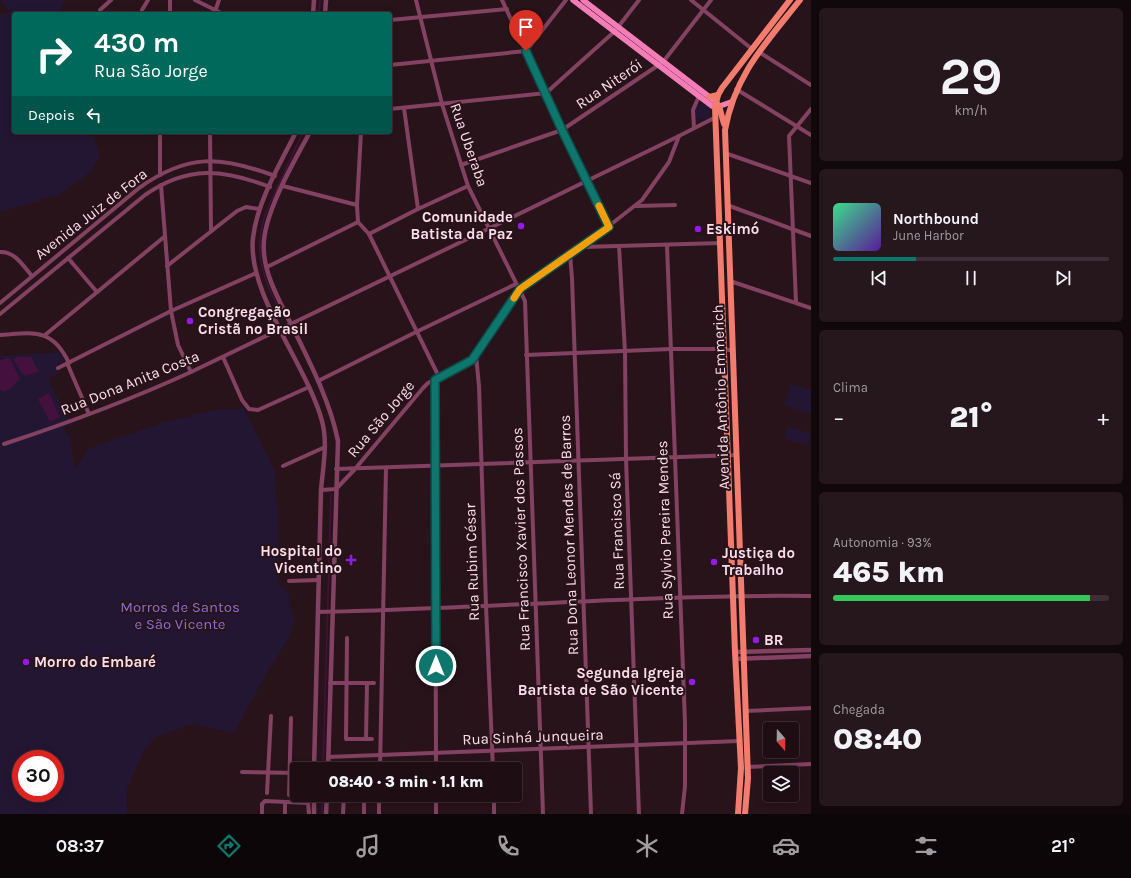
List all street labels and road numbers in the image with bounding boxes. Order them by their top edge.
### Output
street label: Rua Niterói [572,55,646,113]
street label: Rua Uberaba [446,101,492,189]
street label: Avenida Juiz de Fora [31,165,151,263]
street label: Avenida Antônio Emmerich [709,304,733,490]
street label: Rua Dona Anita Costa [58,347,202,419]
street label: Rua São Jorge [344,377,418,461]
street label: Rua Dona Leonor Mendes de Barros [556,415,582,655]
street label: Rua Francisco Xavier dos Passos [508,427,534,651]
street label: Rua Sylvio Pereira Mendes [653,440,677,620]
street label: Rua Francisco Sá [606,472,628,590]
street label: Rua Rubim César [461,502,483,621]
street label: Rua Sinhá Junqueira [462,726,604,748]

